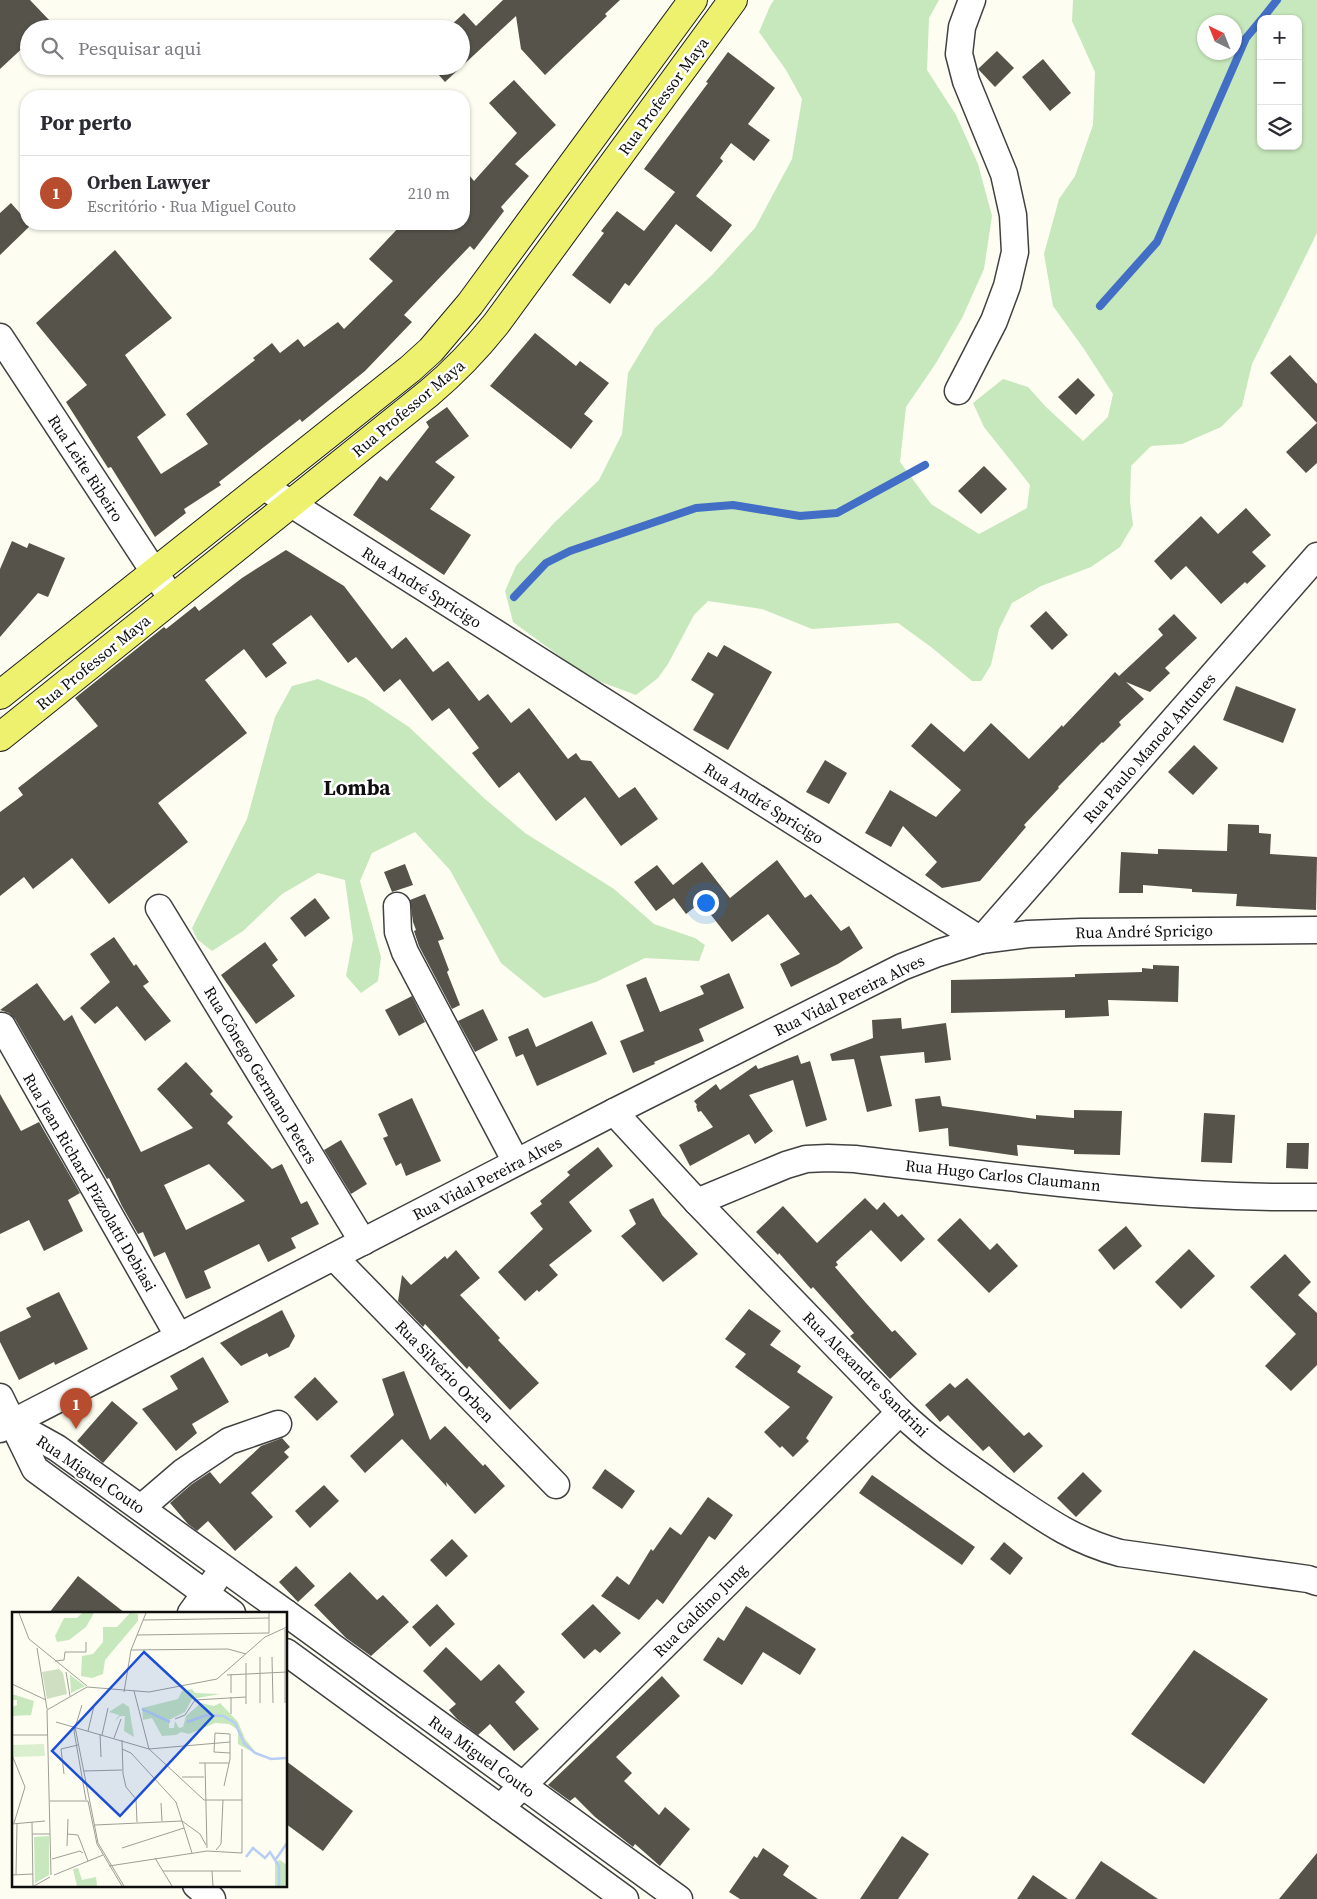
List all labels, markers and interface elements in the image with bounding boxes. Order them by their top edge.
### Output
north arrow [1197,15,1242,60]
map controls [1257,15,1302,150]
button: + [1257,15,1302,60]
search box [20,20,470,75]
street label: Rua Professor Maya [613,32,714,160]
icon: search [38,34,66,62]
text: Pesquisar aqui [78,35,201,61]
button: − [1257,60,1302,105]
button: layers [1257,105,1302,150]
text: Por perto [40,108,132,137]
text: Orben Lawyer [87,169,210,195]
text: 1 [52,182,60,204]
text: 210 m [408,182,450,204]
text: Escritório · Rua Miguel Couto [87,195,296,217]
street label: Rua Professor Maya [347,354,470,462]
street label: Rua Leite Ribeiro [43,410,129,526]
street label: Rua André Spricigo [358,541,486,633]
street label: Rua Professor Maya [31,609,155,715]
street label: Rua Paulo Manoel Antunes [1078,668,1220,828]
street label: Rua André Spricigo [700,757,828,849]
district label: Lomba [324,773,391,802]
your location [693,890,719,916]
street label: Rua André Spricigo [1075,919,1213,943]
street label: Rua Vidal Pereira Alves [770,949,928,1041]
street label: Rua Cônego Germano Peters [199,982,323,1168]
street label: Rua Jean Richard Pizzolatti Debiasi [18,1069,162,1296]
street label: Rua Vidal Pereira Alves [409,1131,566,1225]
street label: Rua Hugo Carlos Claumann [904,1154,1102,1196]
street label: Rua Alexandre Sandrini [798,1306,934,1442]
street label: Rua Silvério Orben [391,1315,500,1427]
pin: 1 [60,1388,92,1429]
street label: Rua Miguel Couto [32,1429,150,1519]
street label: Rua Galdino Jung [648,1558,752,1662]
inset map [12,1612,288,1886]
street label: Rua Miguel Couto [424,1710,540,1802]

